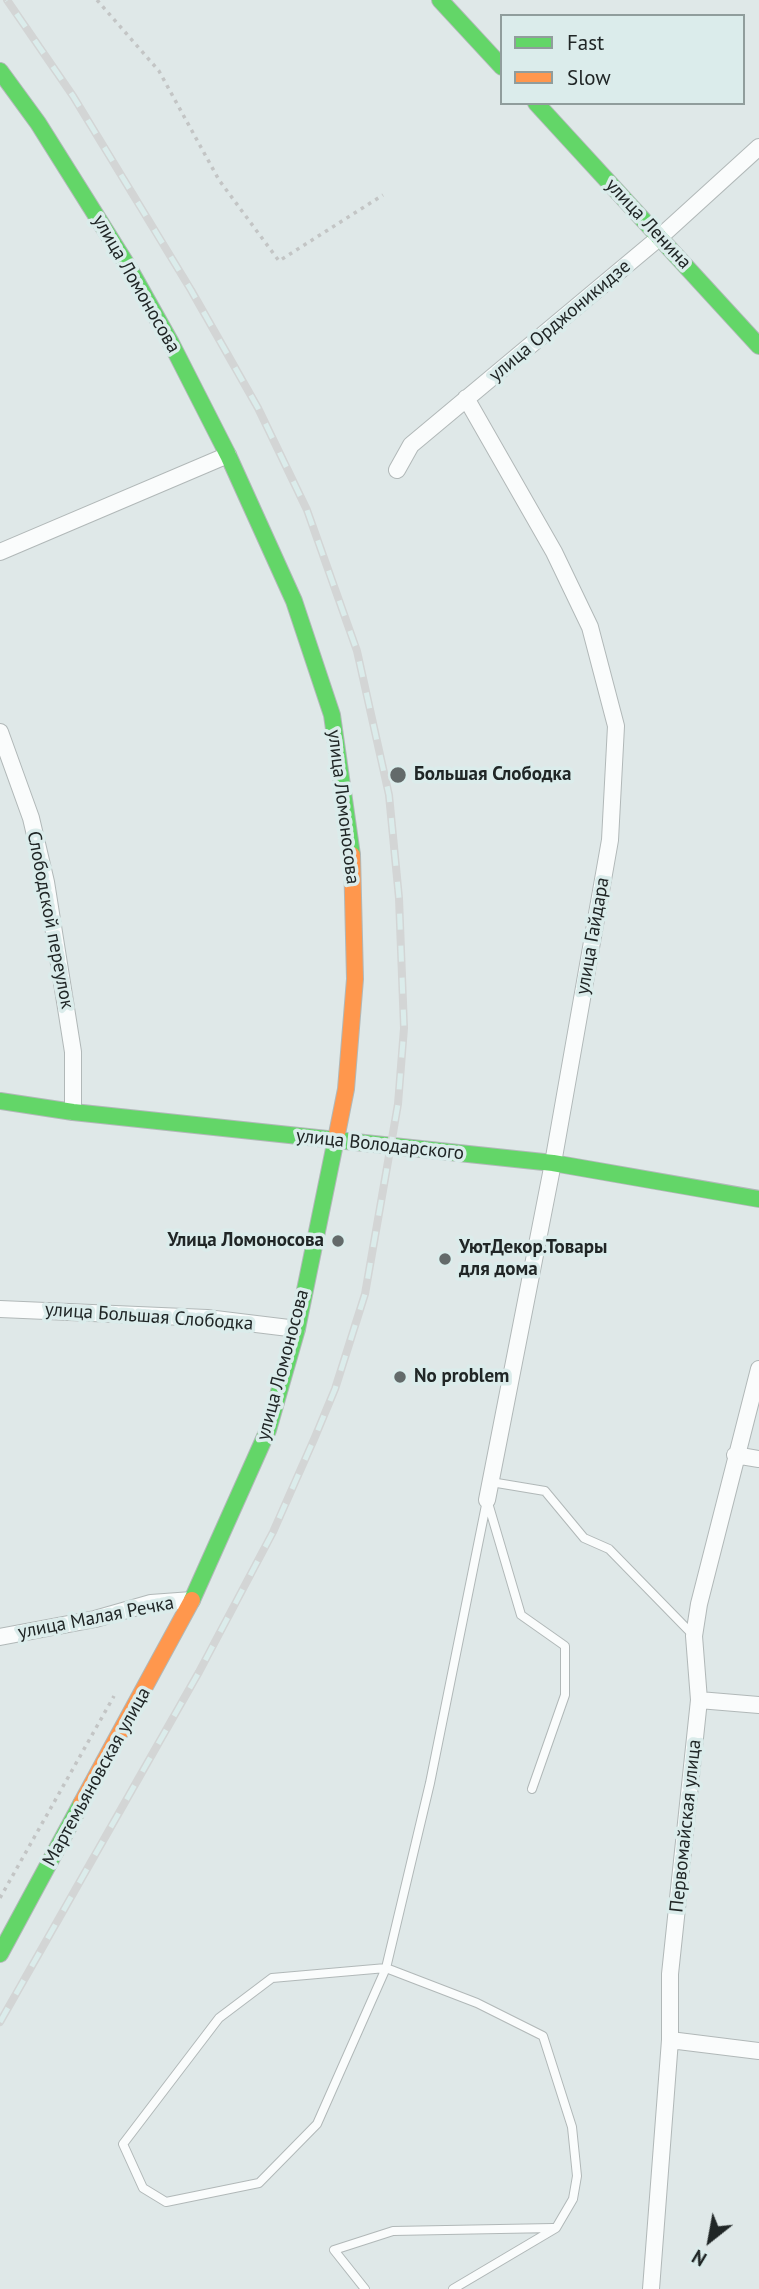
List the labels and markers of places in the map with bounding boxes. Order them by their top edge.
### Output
place label: Большая Слободка [414,764,571,786]
marker: Большая Слободка [388,765,408,785]
place label: Улица Ломоносова [167,1230,324,1252]
marker: Улица Ломоносова [330,1233,346,1249]
place label: УютДекор.Товары для дома [459,1237,607,1281]
marker: УютДекор.Товары для дома [437,1251,453,1267]
place label: No problem [414,1366,509,1388]
marker: No problem [392,1369,408,1385]

